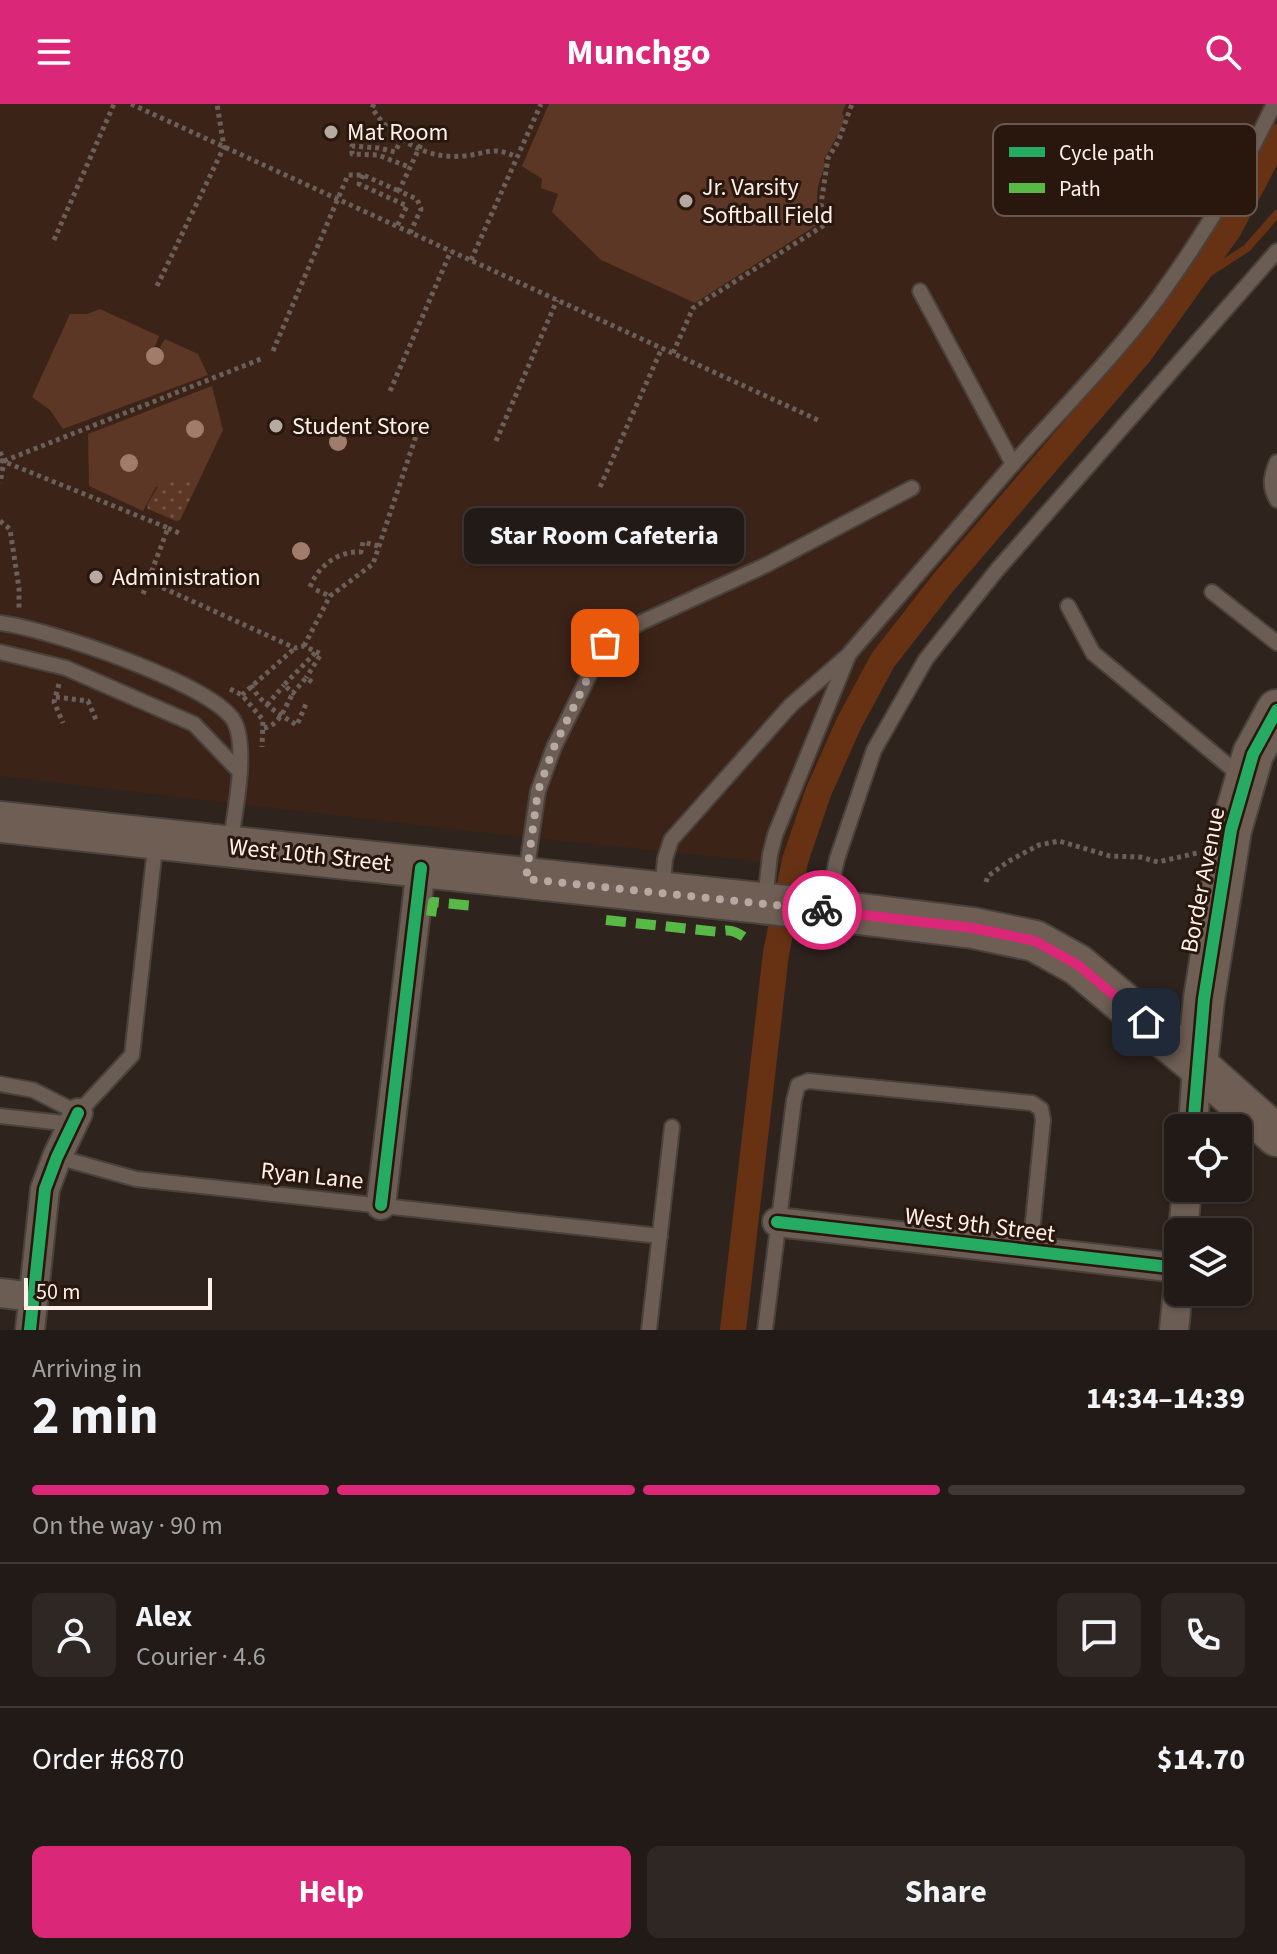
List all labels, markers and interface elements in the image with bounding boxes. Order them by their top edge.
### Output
text: Munchgo [566,27,711,78]
icon: menu [32,30,76,74]
icon: search [1201,30,1245,74]
place label: Mat Room [347,115,448,150]
marker: Mat Room [322,123,340,141]
legend [993,124,1257,216]
text: Cycle path [1059,137,1155,169]
place label: Jr. Varsity Softball Field [702,170,833,233]
text: Path [1059,173,1101,205]
marker: Jr. Varsity Softball Field [677,192,695,210]
place label: Student Store [292,409,430,444]
marker: Student Store [267,417,285,435]
callout: Star Room Cafeteria [465,507,745,563]
text: Star Room Cafeteria [489,517,719,554]
place label: Administration [112,560,261,595]
marker: Administration [87,568,105,586]
pin [571,609,639,677]
icon: bag [583,621,627,665]
street label: Border Avenue [1172,804,1234,956]
street label: West 10th Street [227,829,393,881]
courier [782,870,862,950]
icon: bike [800,888,844,932]
pin [1112,988,1180,1056]
icon: home [1124,1000,1168,1044]
map controls [1164,1114,1252,1306]
button: locate [1164,1114,1252,1202]
street label: Ryan Lane [259,1153,365,1199]
street label: West 9th Street [903,1198,1057,1252]
button: layers [1164,1218,1252,1306]
scale bar [24,1274,212,1310]
text: 50 m [36,1276,81,1308]
text: Arriving in [32,1350,142,1387]
text: 14:34–14:39 [1086,1377,1245,1420]
text: 2 min [32,1380,159,1454]
text: On the way · 90 m [32,1507,223,1544]
button: person [32,1593,116,1677]
button: chat [1057,1593,1141,1677]
button: phone [1161,1593,1245,1677]
text: Alex [136,1595,192,1638]
text: Courier · 4.6 [136,1638,266,1675]
text: Order #6870 [32,1738,185,1781]
text: $14.70 [1157,1738,1245,1781]
button: Help [32,1846,631,1938]
button: Share [647,1846,1245,1938]

